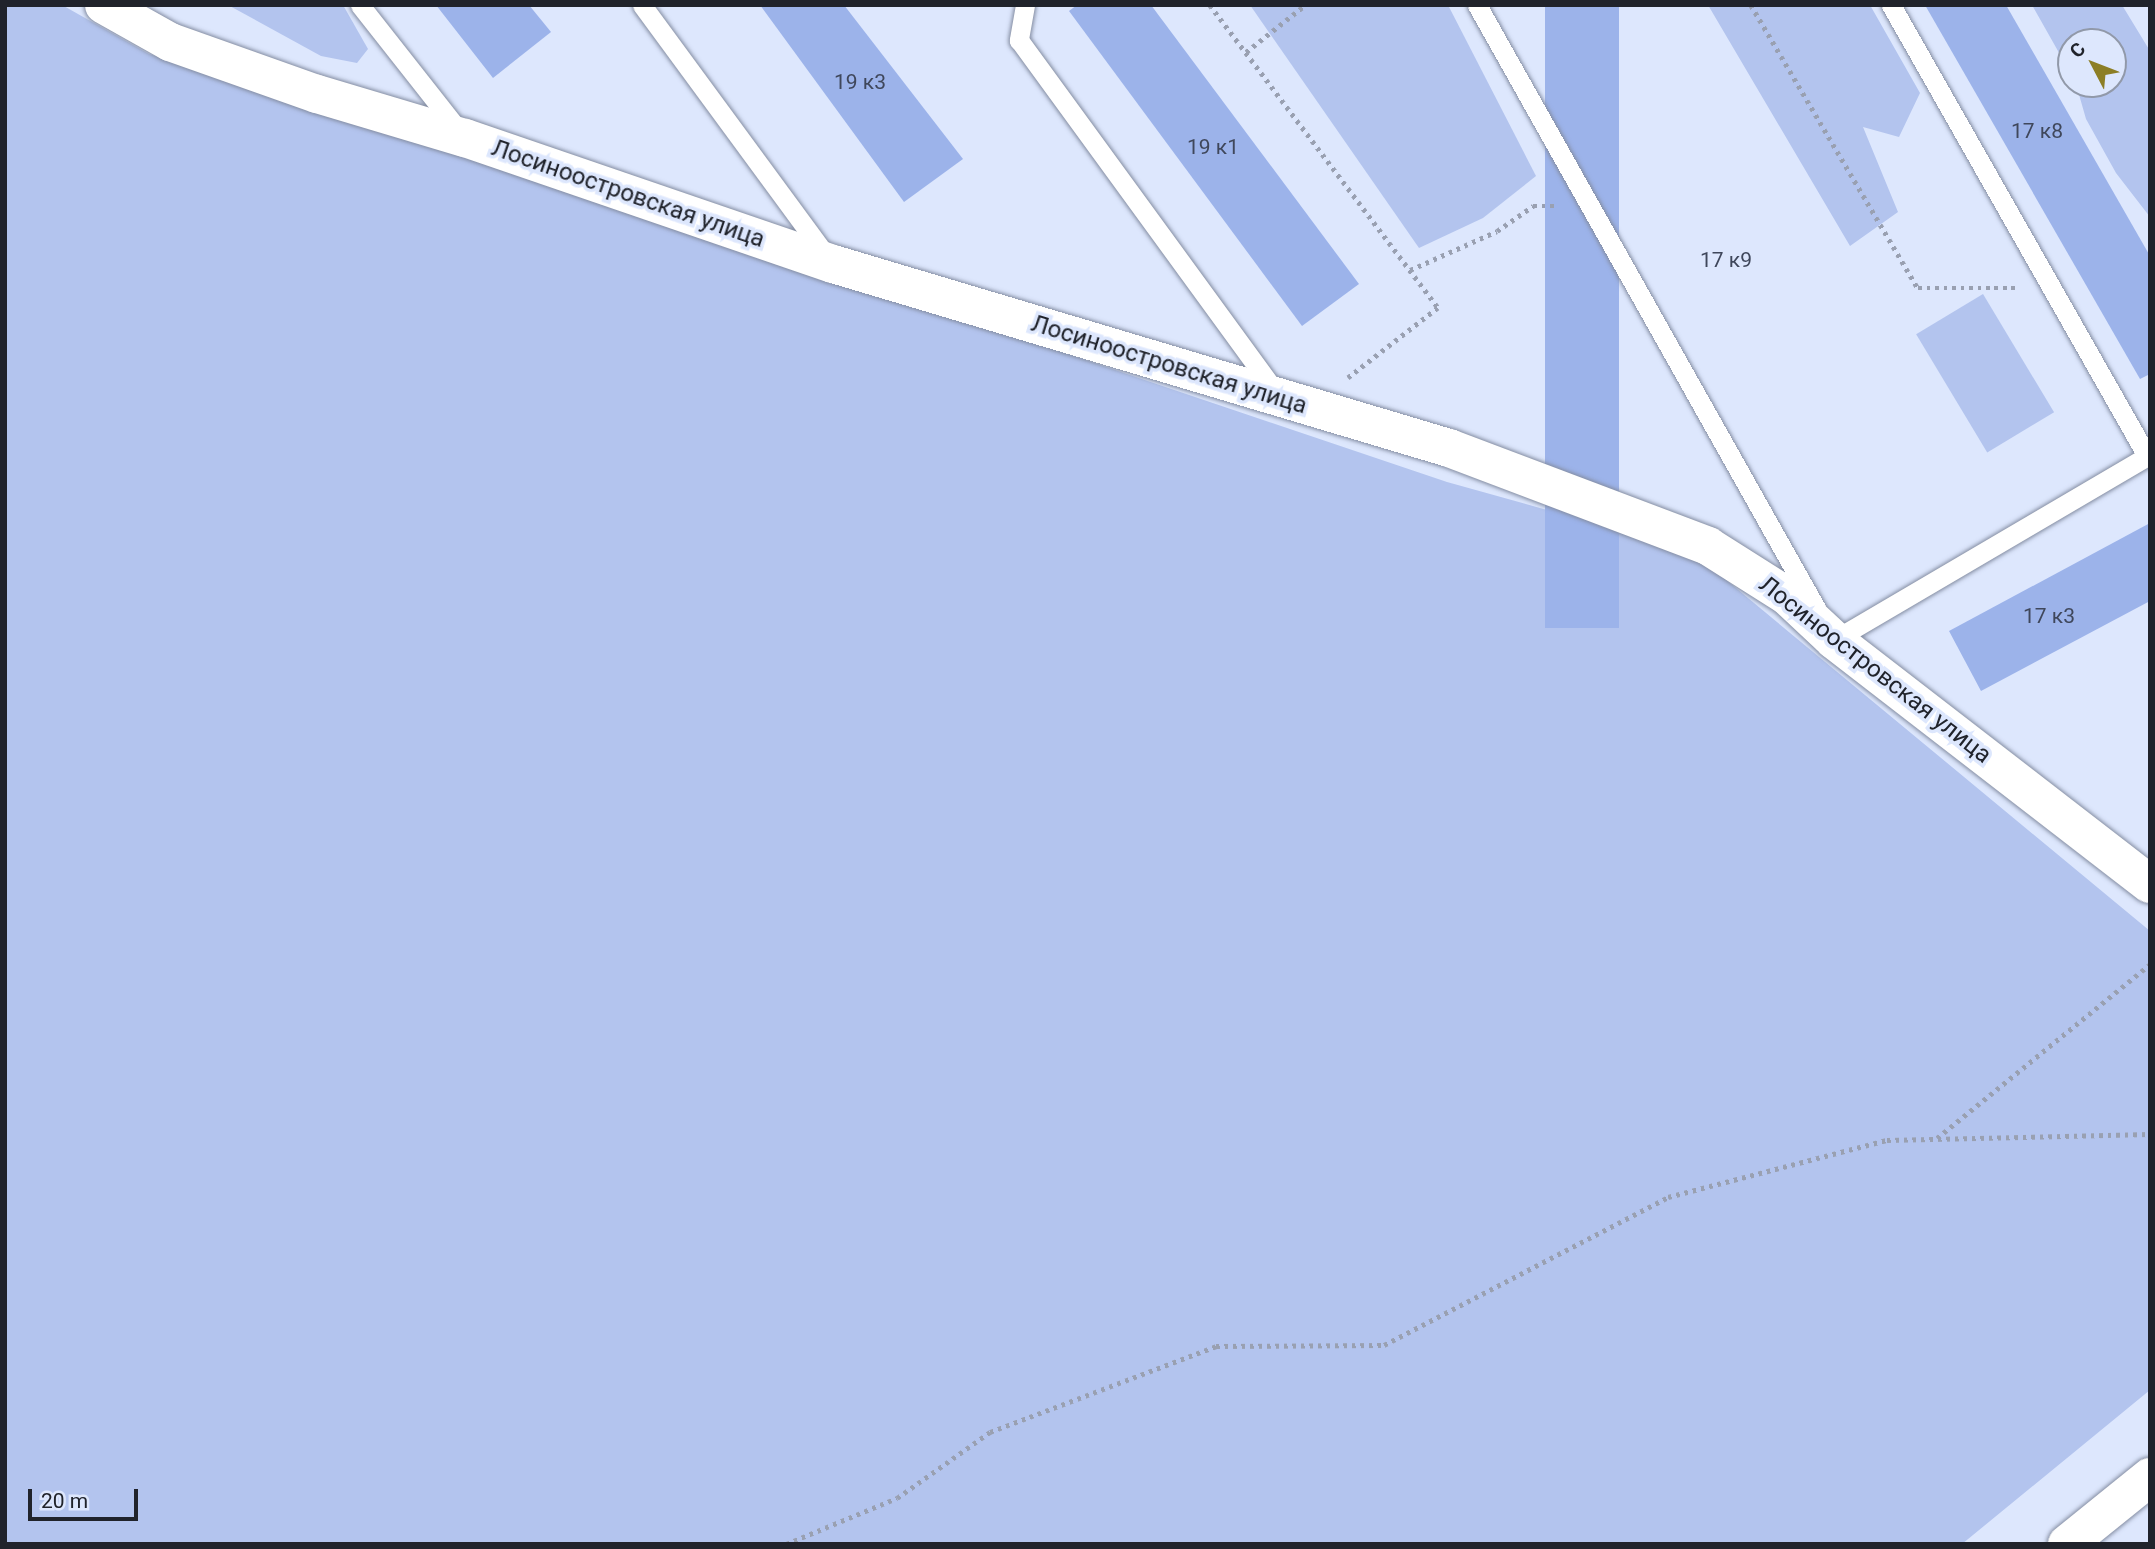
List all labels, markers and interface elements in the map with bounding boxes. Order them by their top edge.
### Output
north arrow [2057,28,2127,98]
text: С [2065,38,2090,62]
house number: 19 к3 [834,69,886,95]
house number: 17 к8 [2011,118,2063,144]
street label: Лосиноостровская улица [488,134,768,254]
house number: 19 к1 [1187,134,1239,160]
house number: 17 к9 [1700,247,1752,273]
street label: Лосиноостровская улица [1028,309,1310,421]
street label: Лосиноостровская улица [1753,570,1997,770]
house number: 17 к3 [2023,603,2075,629]
scale bar [32,1476,142,1520]
text: 20 m [41,1489,88,1513]

